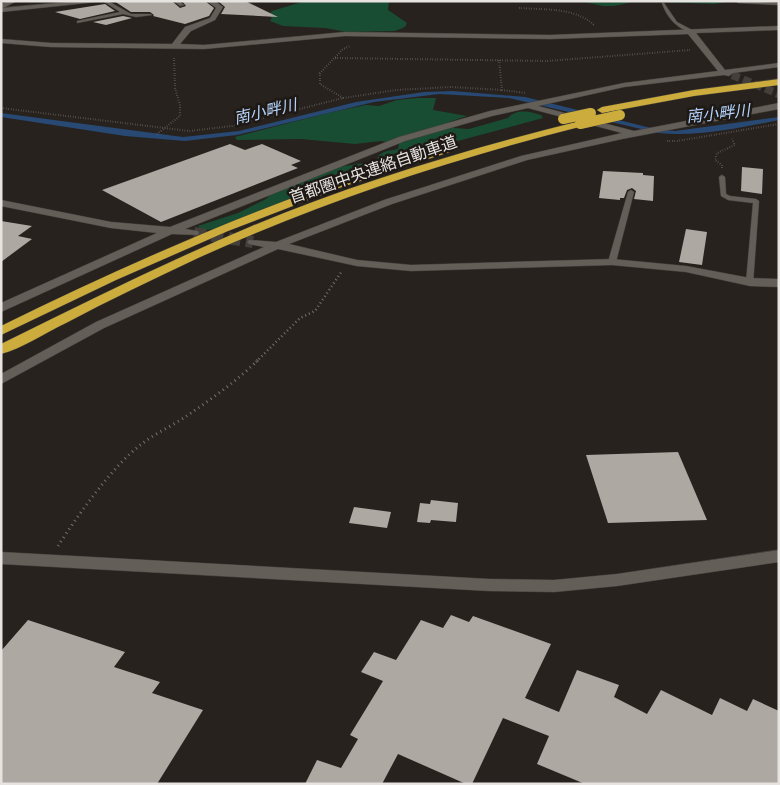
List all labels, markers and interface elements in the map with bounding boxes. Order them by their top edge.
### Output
water label: 南小畔川 [231,92,301,130]
water label: 南小畔川 [685,98,753,128]
street label: 首都圏中央連絡自動車道 [286,129,460,209]

